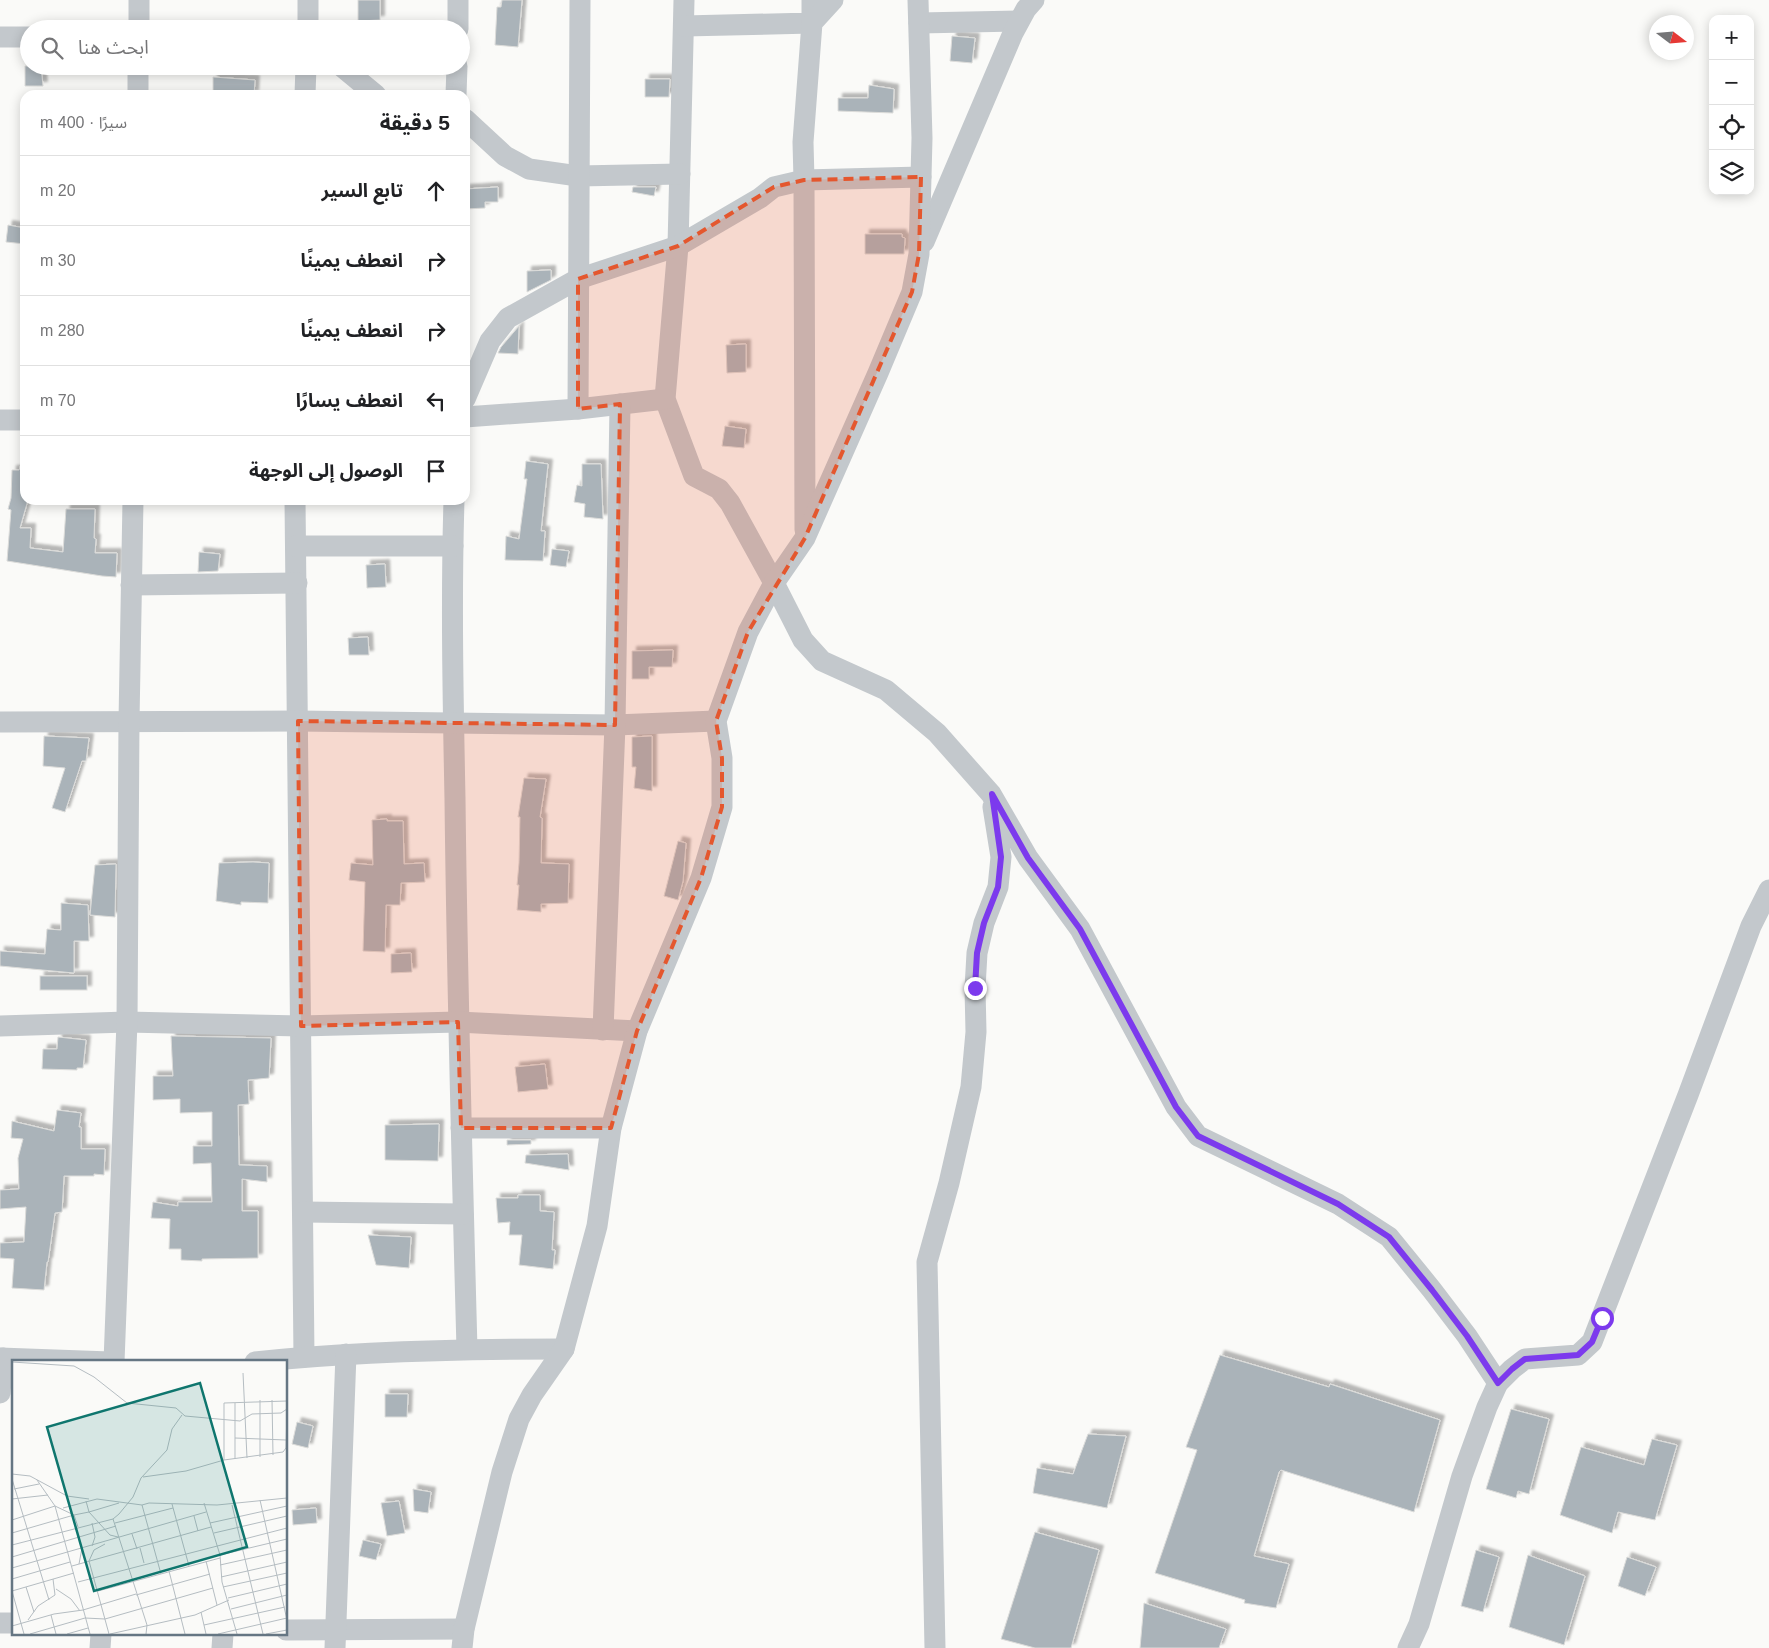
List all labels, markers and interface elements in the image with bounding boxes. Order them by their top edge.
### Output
north arrow [1649,15,1694,60]
map controls [1709,15,1754,195]
button: + [1709,15,1754,60]
search box [20,20,470,75]
icon: search [38,34,66,62]
text: ابحث هنا [78,37,149,58]
button: − [1709,60,1754,105]
button: locate [1709,105,1754,150]
text: 5 دقيقة [380,111,450,134]
text: سيرًا · 400 m [40,114,127,131]
button: layers [1709,150,1754,195]
icon: ahead [422,177,450,205]
text: تابع السير [321,180,403,201]
text: 20 m [40,182,76,199]
icon: right [422,247,450,275]
text: انعطف يمينًا [301,250,403,271]
text: 30 m [40,252,76,269]
icon: right [422,317,450,345]
text: انعطف يمينًا [301,320,403,341]
text: 280 m [40,322,84,339]
icon: left [422,387,450,415]
text: انعطف يسارًا [296,390,403,411]
text: 70 m [40,392,76,409]
icon: arrive [422,457,450,485]
text: الوصول إلى الوجهة [249,460,403,481]
route end [964,977,987,1000]
route start [1591,1307,1614,1330]
inset map [12,1360,288,1636]

